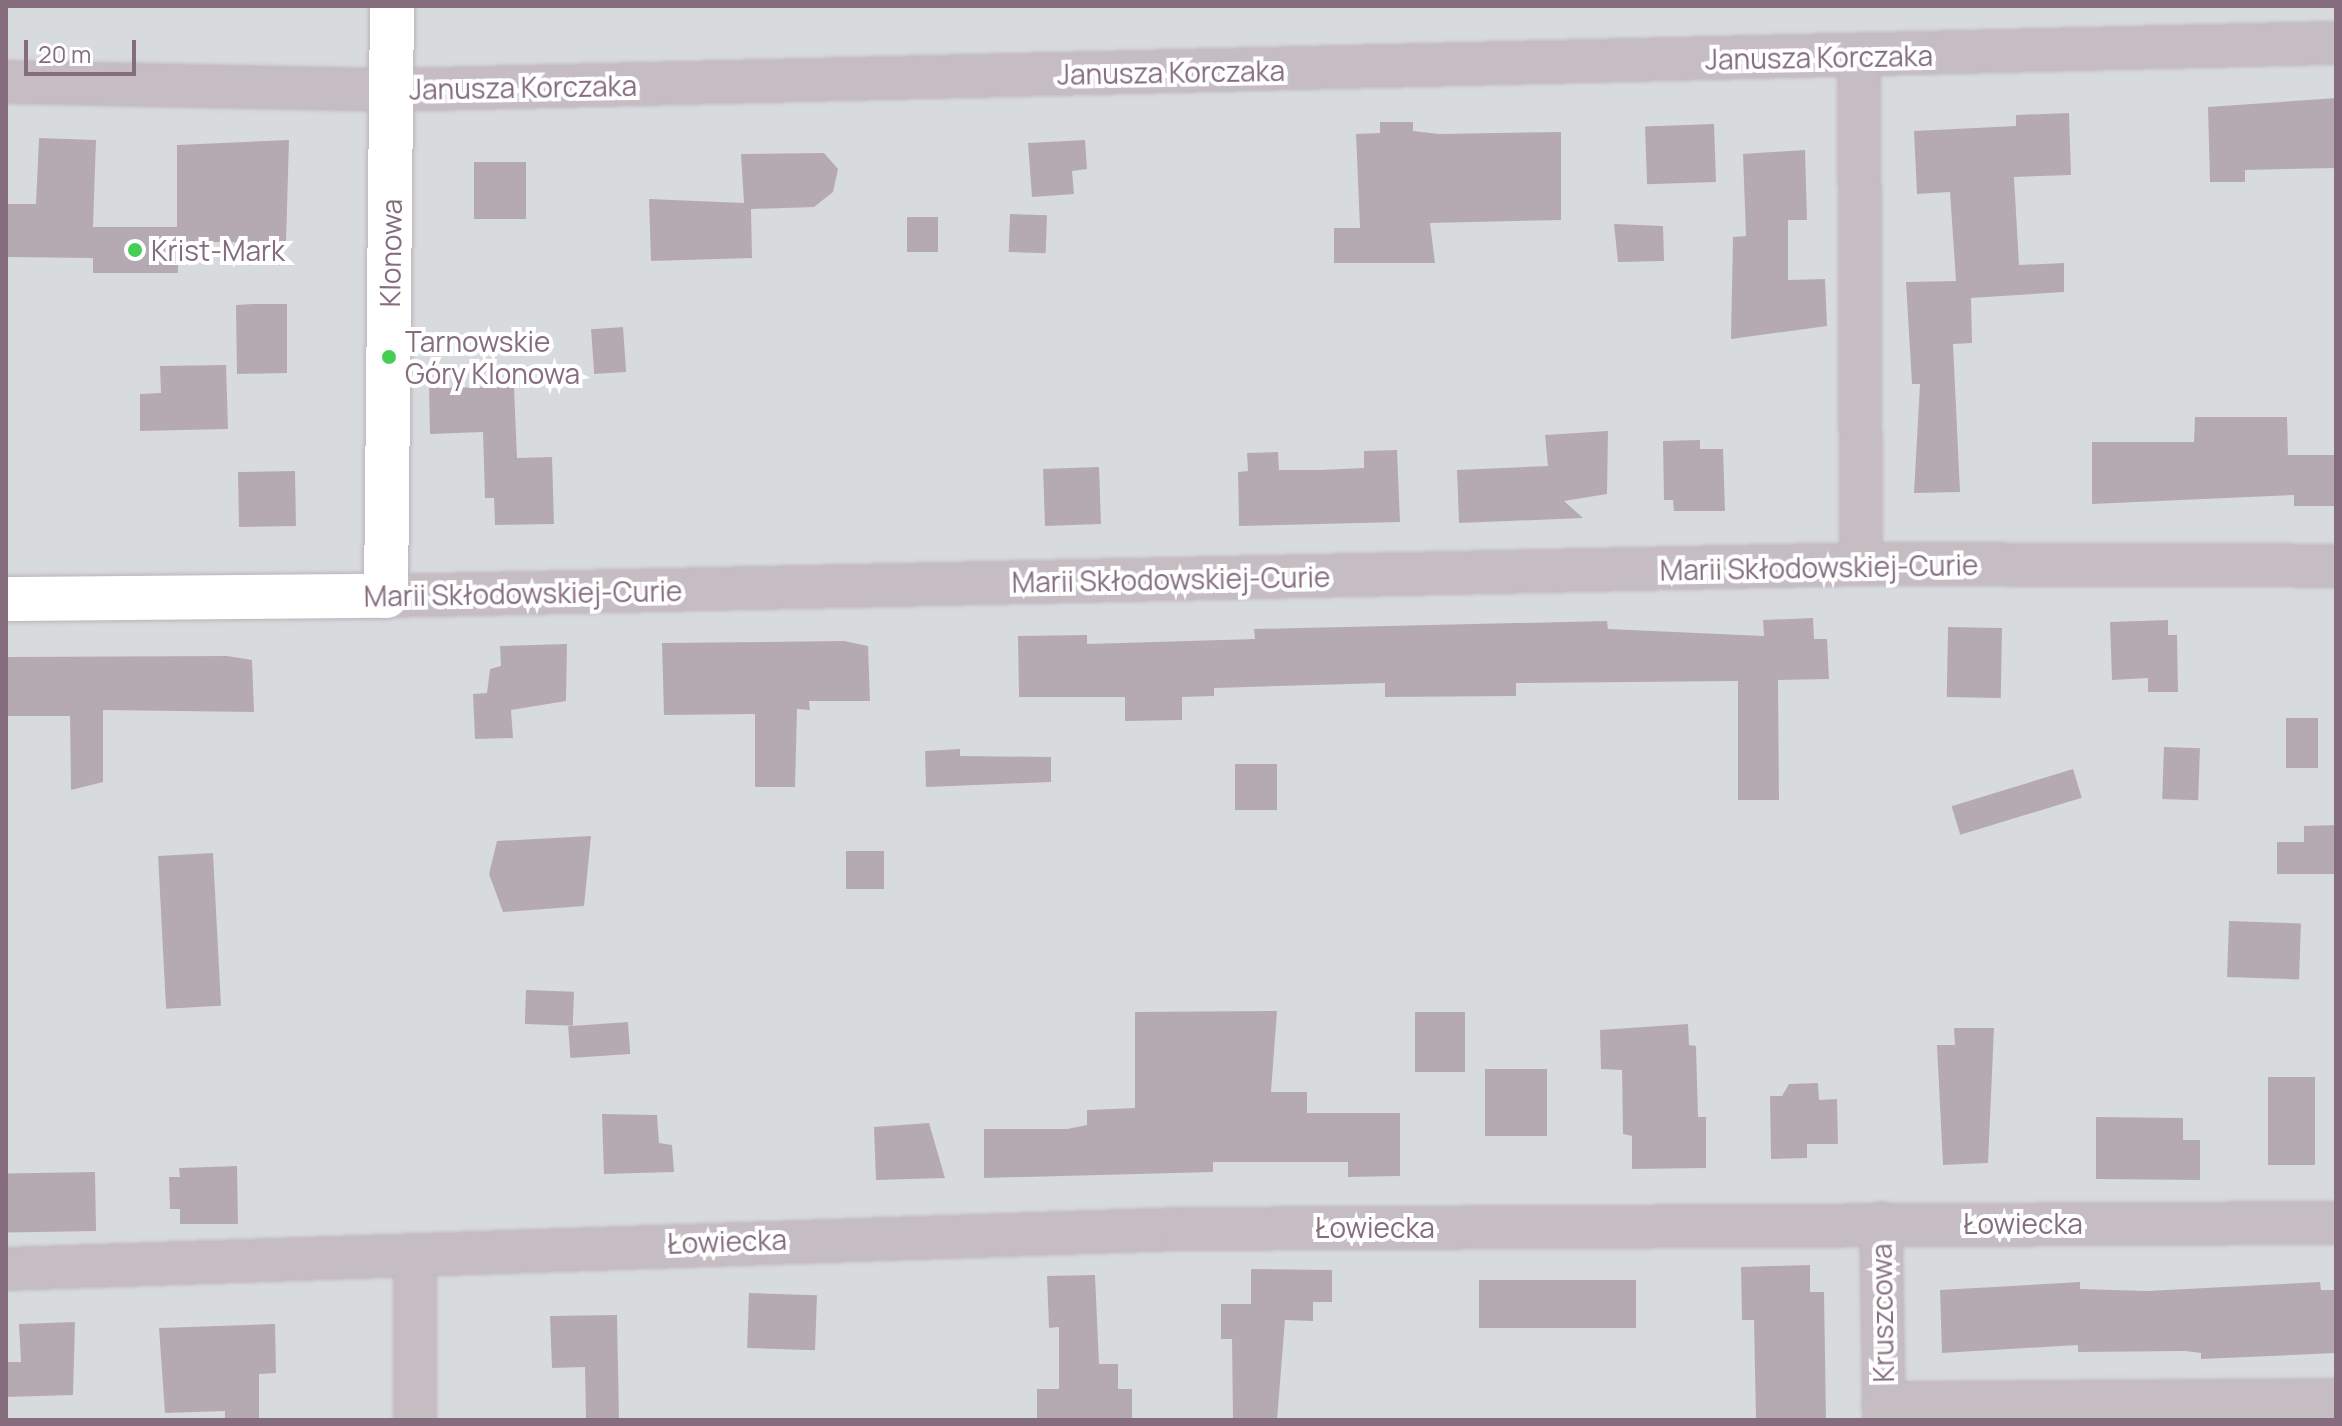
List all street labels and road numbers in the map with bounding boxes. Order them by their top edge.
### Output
street label: Janusza Korczaka [1705,38,1933,76]
street label: Janusza Korczaka [1057,53,1285,91]
street label: Janusza Korczaka [409,68,637,106]
street label: Klonowa [372,198,408,308]
street label: Marii Skłodowskiej-Curie [1659,547,1979,587]
street label: Marii Skłodowskiej-Curie [1011,559,1331,599]
street label: Marii Skłodowskiej-Curie [363,573,683,613]
street label: Łowiecka [1963,1206,2083,1240]
street label: Łowiecka [1315,1210,1435,1244]
street label: Łowiecka [667,1222,787,1260]
street label: Kruszcowa [1864,1243,1900,1383]

